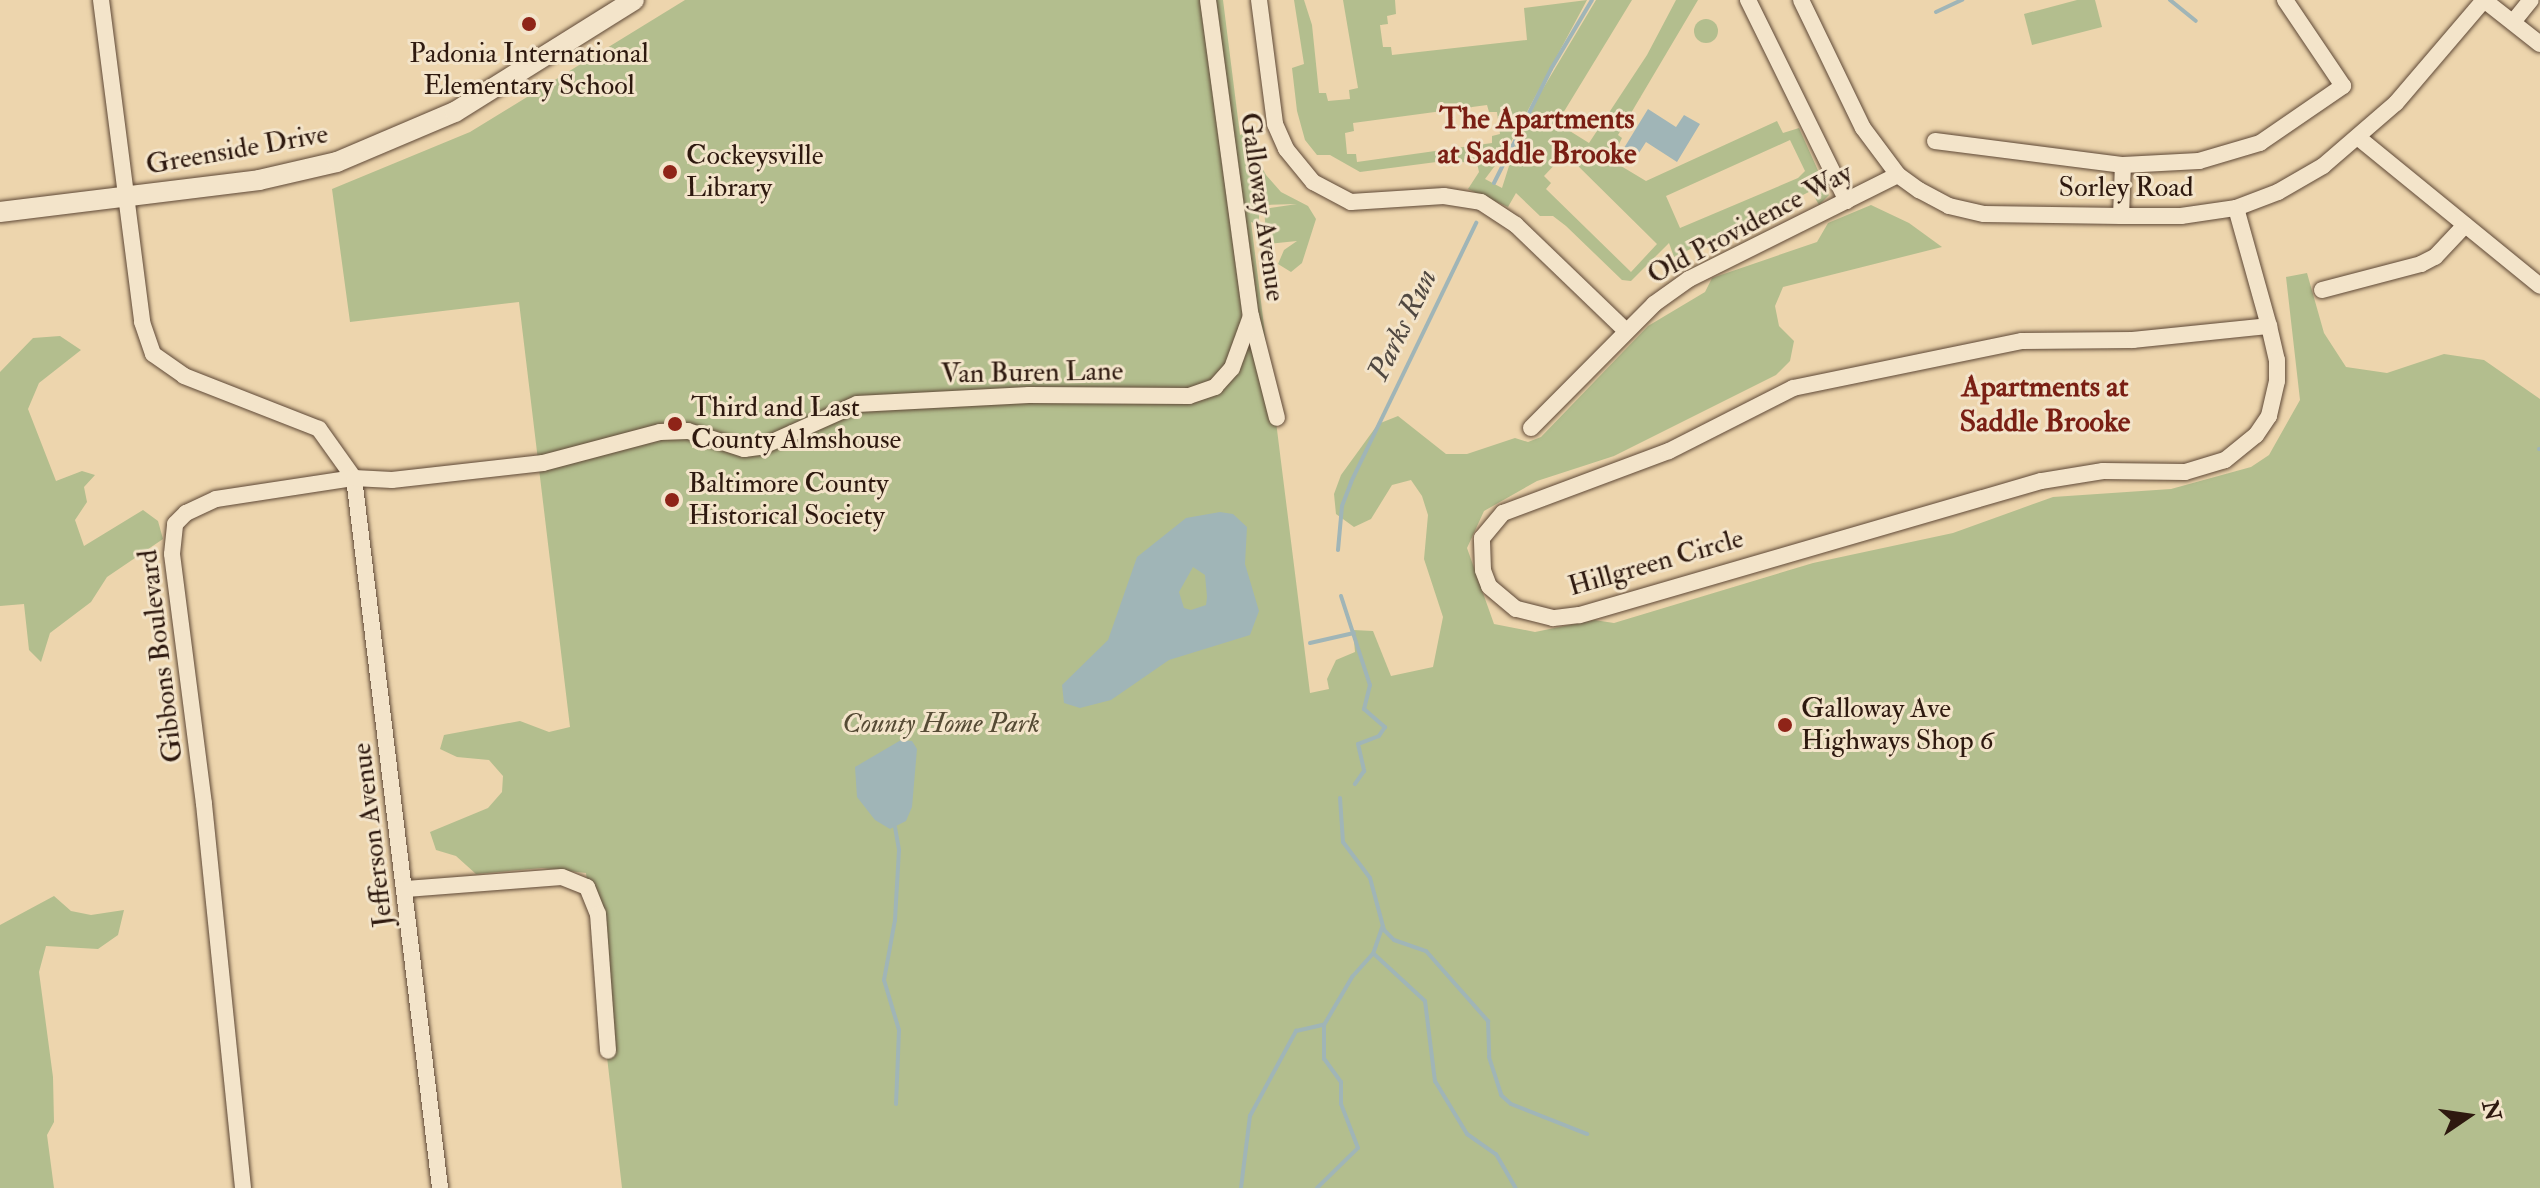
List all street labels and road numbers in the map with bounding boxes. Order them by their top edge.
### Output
street label: Galloway Avenue [1232,110,1292,304]
street label: Greenside Drive [143,117,331,183]
street label: Old Providence Way [1642,156,1858,292]
street label: Sorley Road [2059,171,2193,205]
street label: Van Buren Lane [940,355,1124,391]
street label: Hillgreen Circle [1564,522,1748,604]
street label: Gibbons Boulevard [131,548,191,764]
street label: Jefferson Avenue [345,741,401,929]

